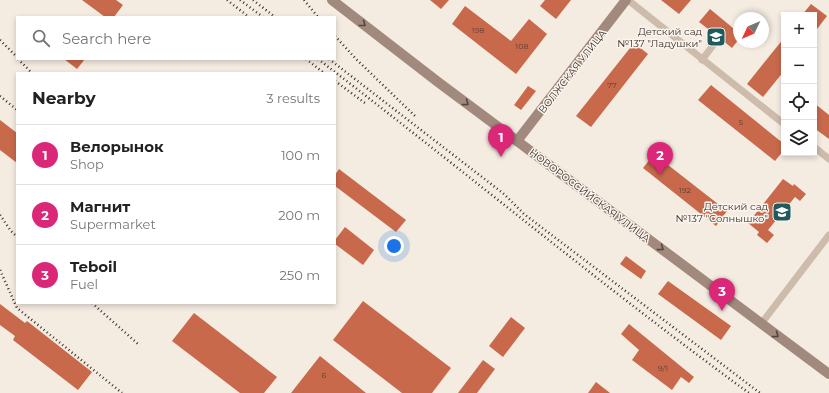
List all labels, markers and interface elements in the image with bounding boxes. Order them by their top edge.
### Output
north arrow [733,12,769,48]
map controls [781,12,817,156]
button: + [781,12,817,48]
search box [16,16,336,60]
one-way arrow [359,19,366,27]
house number: 198 [472,25,484,35]
place label: Детский сад №137 "Ладушки" [617,25,702,50]
street label: ВОЛЖСКАЯ УЛИЦА [536,26,609,116]
school or university icon: Детский сад №137 "Ладушки" [705,26,727,48]
icon: search [30,27,52,49]
text: Search here [62,29,151,48]
house number: 108 [515,41,529,51]
button: − [781,48,817,84]
house number: 77 [607,80,617,90]
button: locate [781,84,817,120]
text: Nearby [32,88,96,108]
text: 3 results [266,90,320,106]
one-way arrow [462,98,469,106]
house number: 5 [739,117,744,127]
button: layers [781,120,817,156]
pin: 1 [488,124,514,157]
text: Велорынок [70,137,164,156]
pin: 2 [647,142,673,175]
street label: НОВОРОССИЙСКАЯ УЛИЦА [527,146,653,245]
text: 1 [42,147,48,163]
text: 100 m [281,147,320,163]
text: Shop [70,156,104,172]
house number: 192 [679,185,692,195]
text: Магнит [70,197,130,216]
place label: Детский сад №137 "Солнышко" [675,200,768,225]
school or university icon: Детский сад №137 "Солнышко" [771,201,793,223]
text: 2 [41,207,49,223]
text: 200 m [278,207,320,223]
text: Supermarket [70,216,156,232]
your location [384,236,404,256]
one-way arrow [656,244,663,251]
text: Teboil [70,257,117,276]
text: 3 [41,267,49,283]
text: 250 m [279,267,320,283]
text: Fuel [70,276,98,292]
pin: 3 [709,278,735,311]
one-way arrow [771,330,778,337]
house number: 9/1 [658,363,668,373]
house number: 6 [322,370,327,380]

